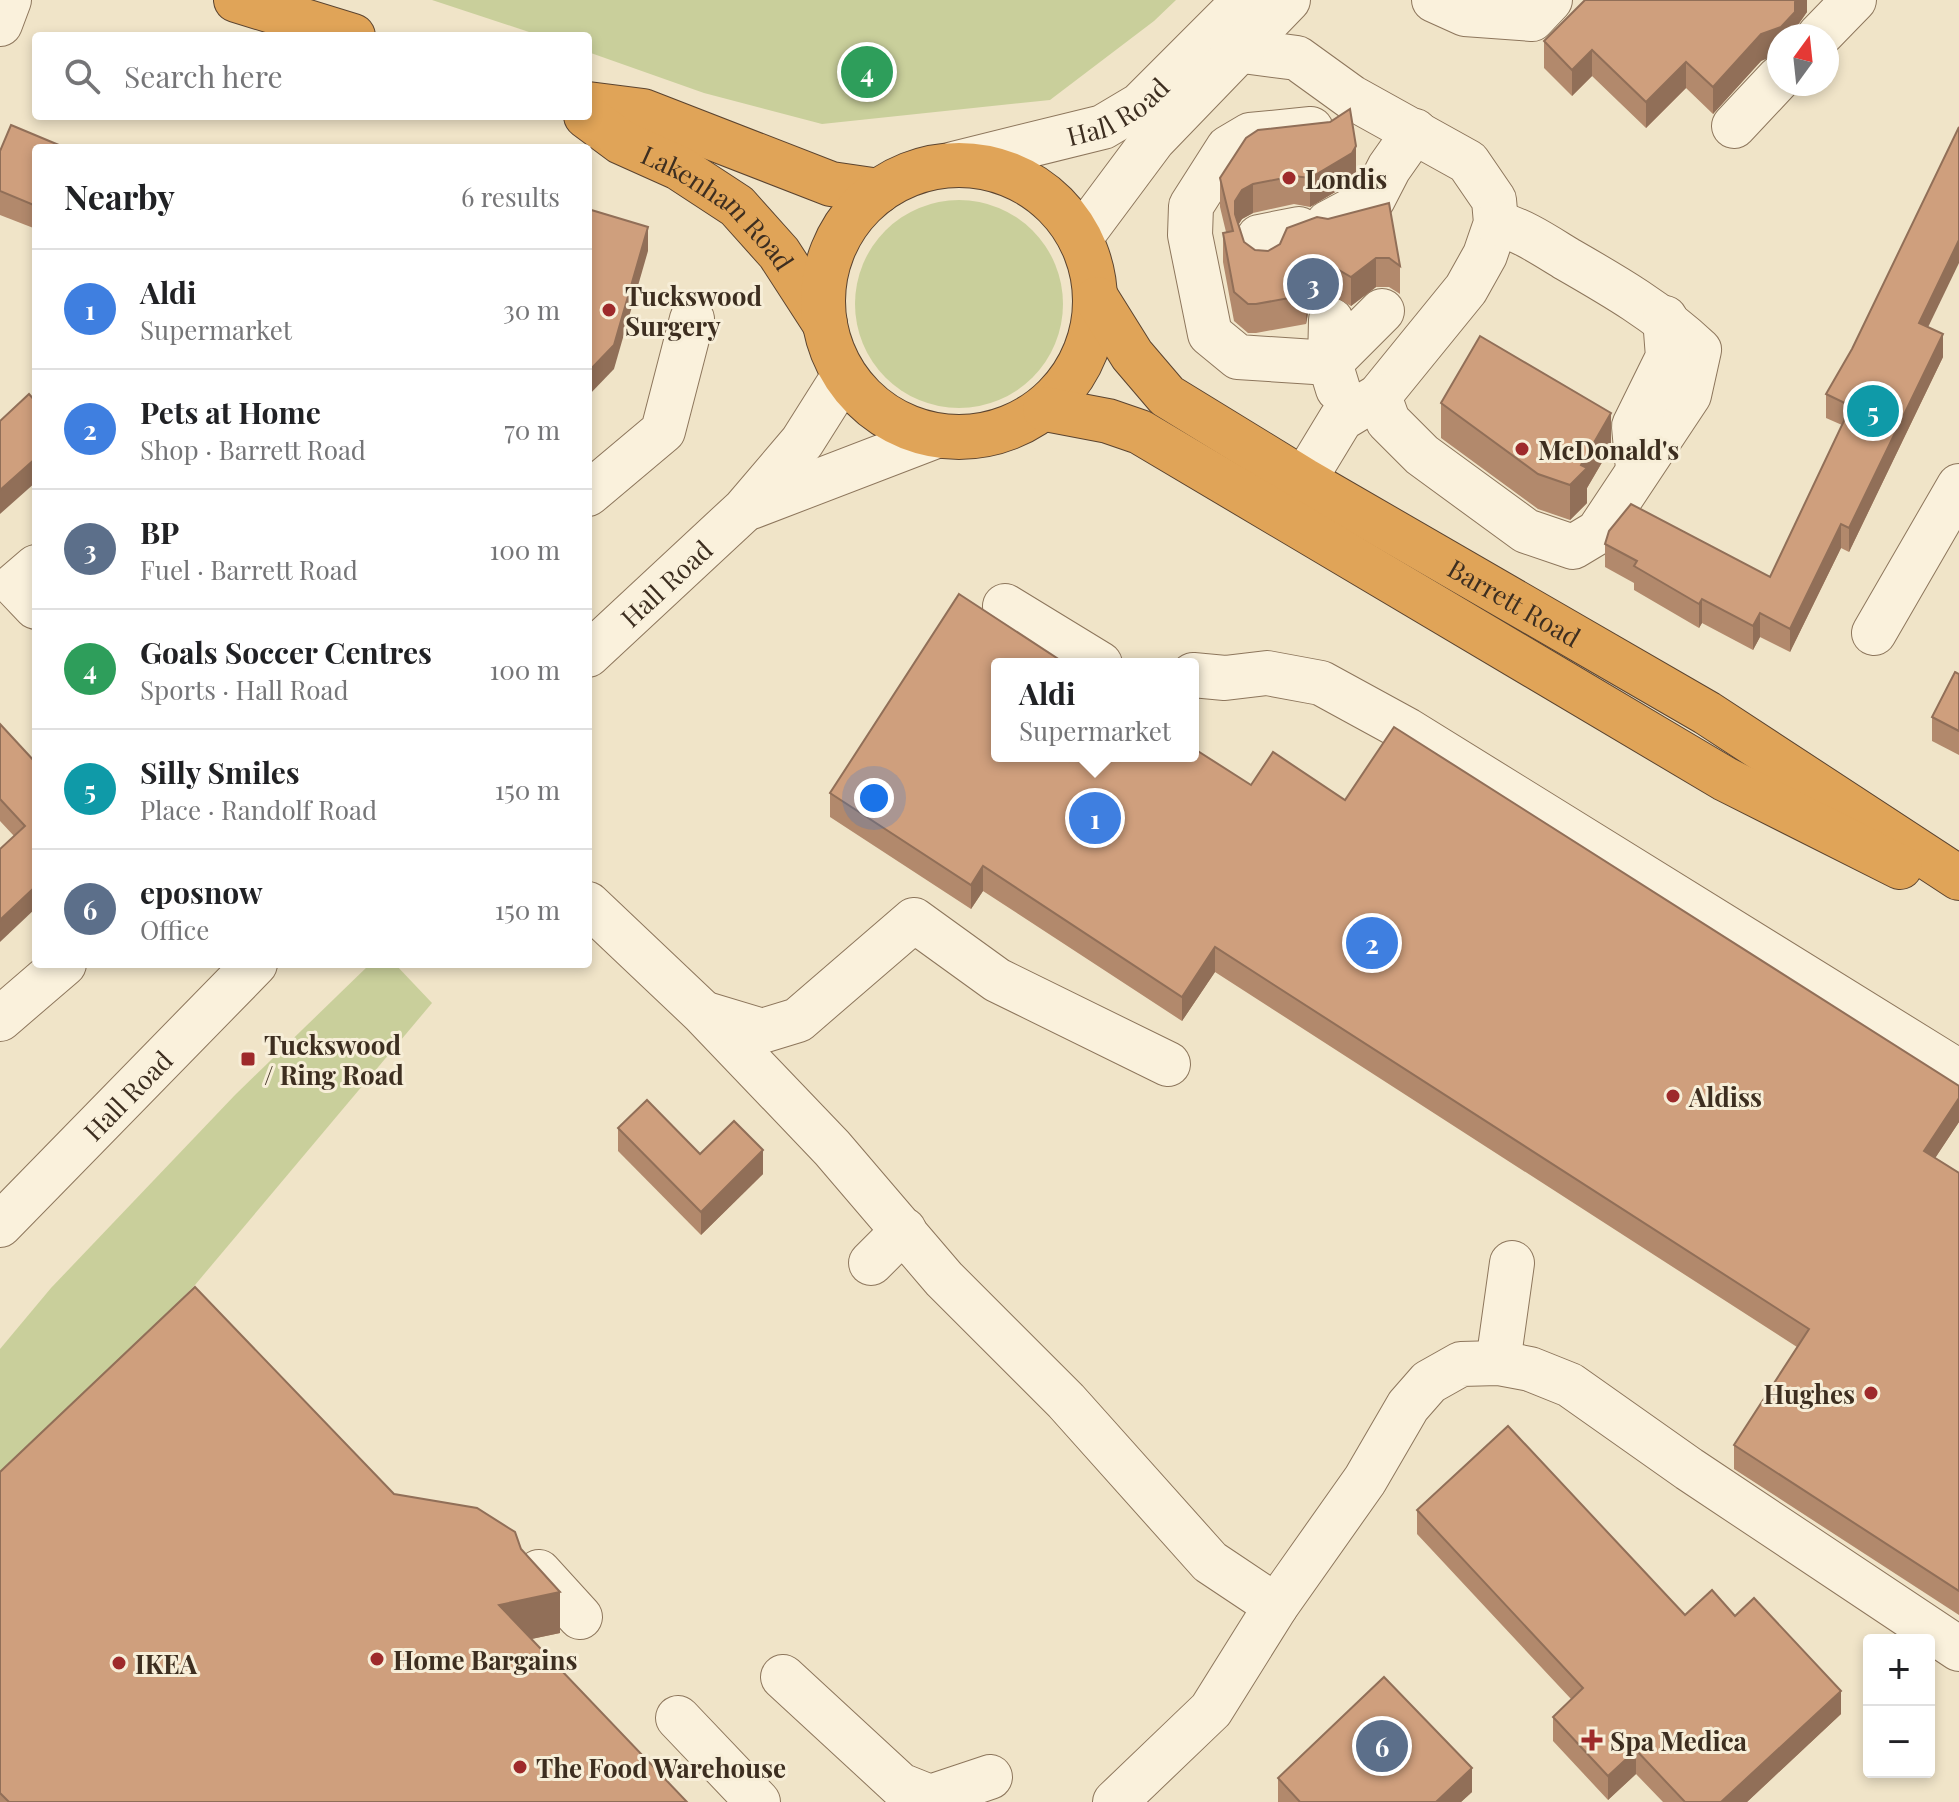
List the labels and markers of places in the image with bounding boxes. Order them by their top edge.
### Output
pin: 4 [841,42,893,102]
place label: Londis [1305,161,1387,196]
marker: Londis [1280,169,1298,187]
pin: 3 [1287,254,1339,314]
place label: Tuckswood Surgery [625,278,762,343]
marker: Tuckswood Surgery [600,301,618,319]
pin: 5 [1847,381,1899,441]
place label: McDonald's [1538,432,1679,467]
marker: McDonald's [1513,440,1531,458]
pin: 1 [1069,788,1121,848]
pin: 2 [1346,913,1398,973]
place label: Tuckswood / Ring Road [264,1027,404,1092]
marker: Tuckswood / Ring Road [239,1050,257,1068]
place label: Aldiss [1688,1079,1762,1114]
marker: Aldiss [1664,1087,1682,1105]
place label: Hughes [1763,1376,1855,1411]
marker: Hughes [1862,1384,1880,1402]
place label: Home Bargains [393,1642,578,1677]
place label: IKEA [135,1646,198,1681]
marker: Home Bargains [368,1650,386,1668]
marker: IKEA [110,1654,128,1672]
pin: 6 [1356,1716,1408,1776]
place label: Spa Medica [1610,1723,1748,1758]
marker: Spa Medica [1581,1729,1603,1751]
place label: The Food Warehouse [536,1750,786,1785]
marker: The Food Warehouse [511,1758,529,1776]

